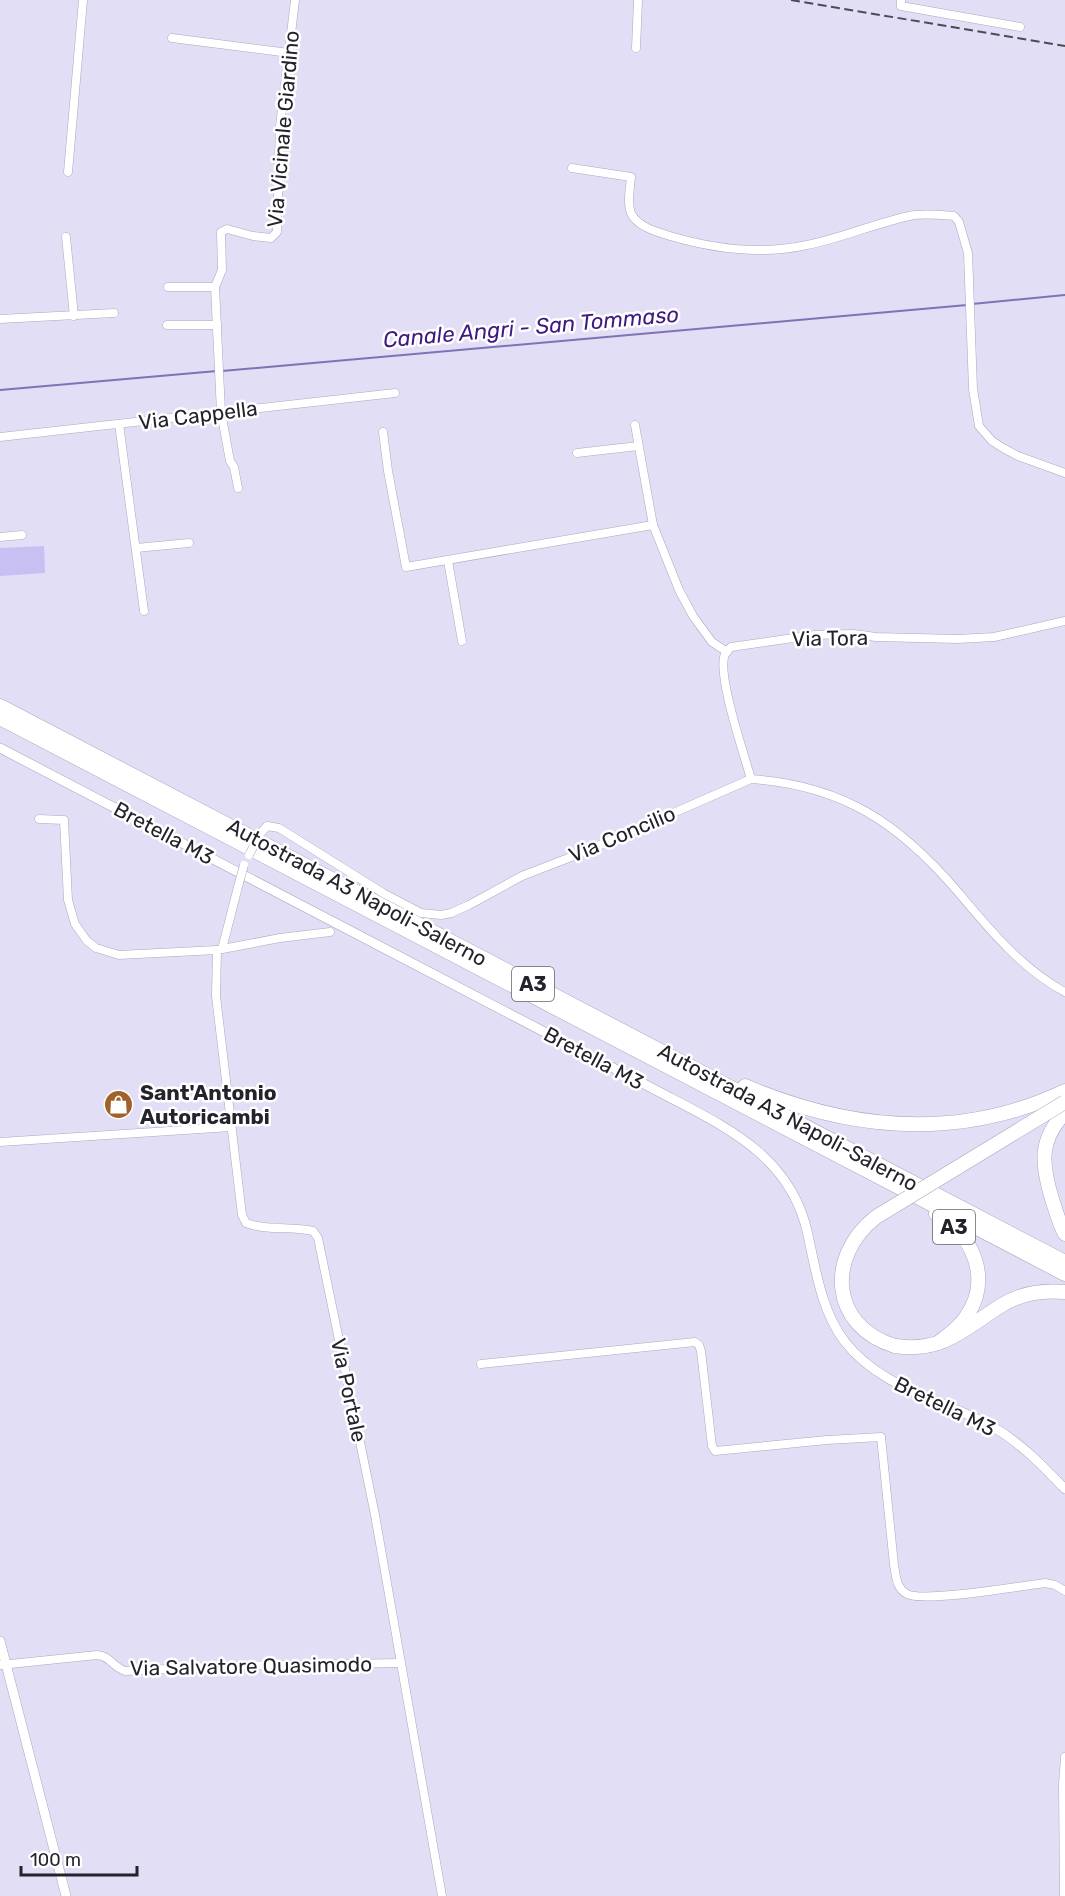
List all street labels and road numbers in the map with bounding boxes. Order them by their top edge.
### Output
street label: Via Vicinale Giardino [262,29,304,229]
street label: Via Cappella [137,395,259,435]
street label: Via Tora [791,625,869,651]
street label: Bretella M3 [110,796,218,870]
street label: Via Concilio [565,800,679,868]
street label: Autostrada A3 Napoli-Salerno [223,813,491,971]
road number: A3 [512,967,554,1001]
street label: Bretella M3 [540,1021,648,1095]
street label: Autostrada A3 Napoli-Salerno [654,1038,922,1196]
road number: A3 [933,1210,975,1244]
street label: Via Portale [326,1336,372,1444]
street label: Bretella M3 [890,1371,1000,1441]
street label: Via Salvatore Quasimodo [130,1651,372,1681]

